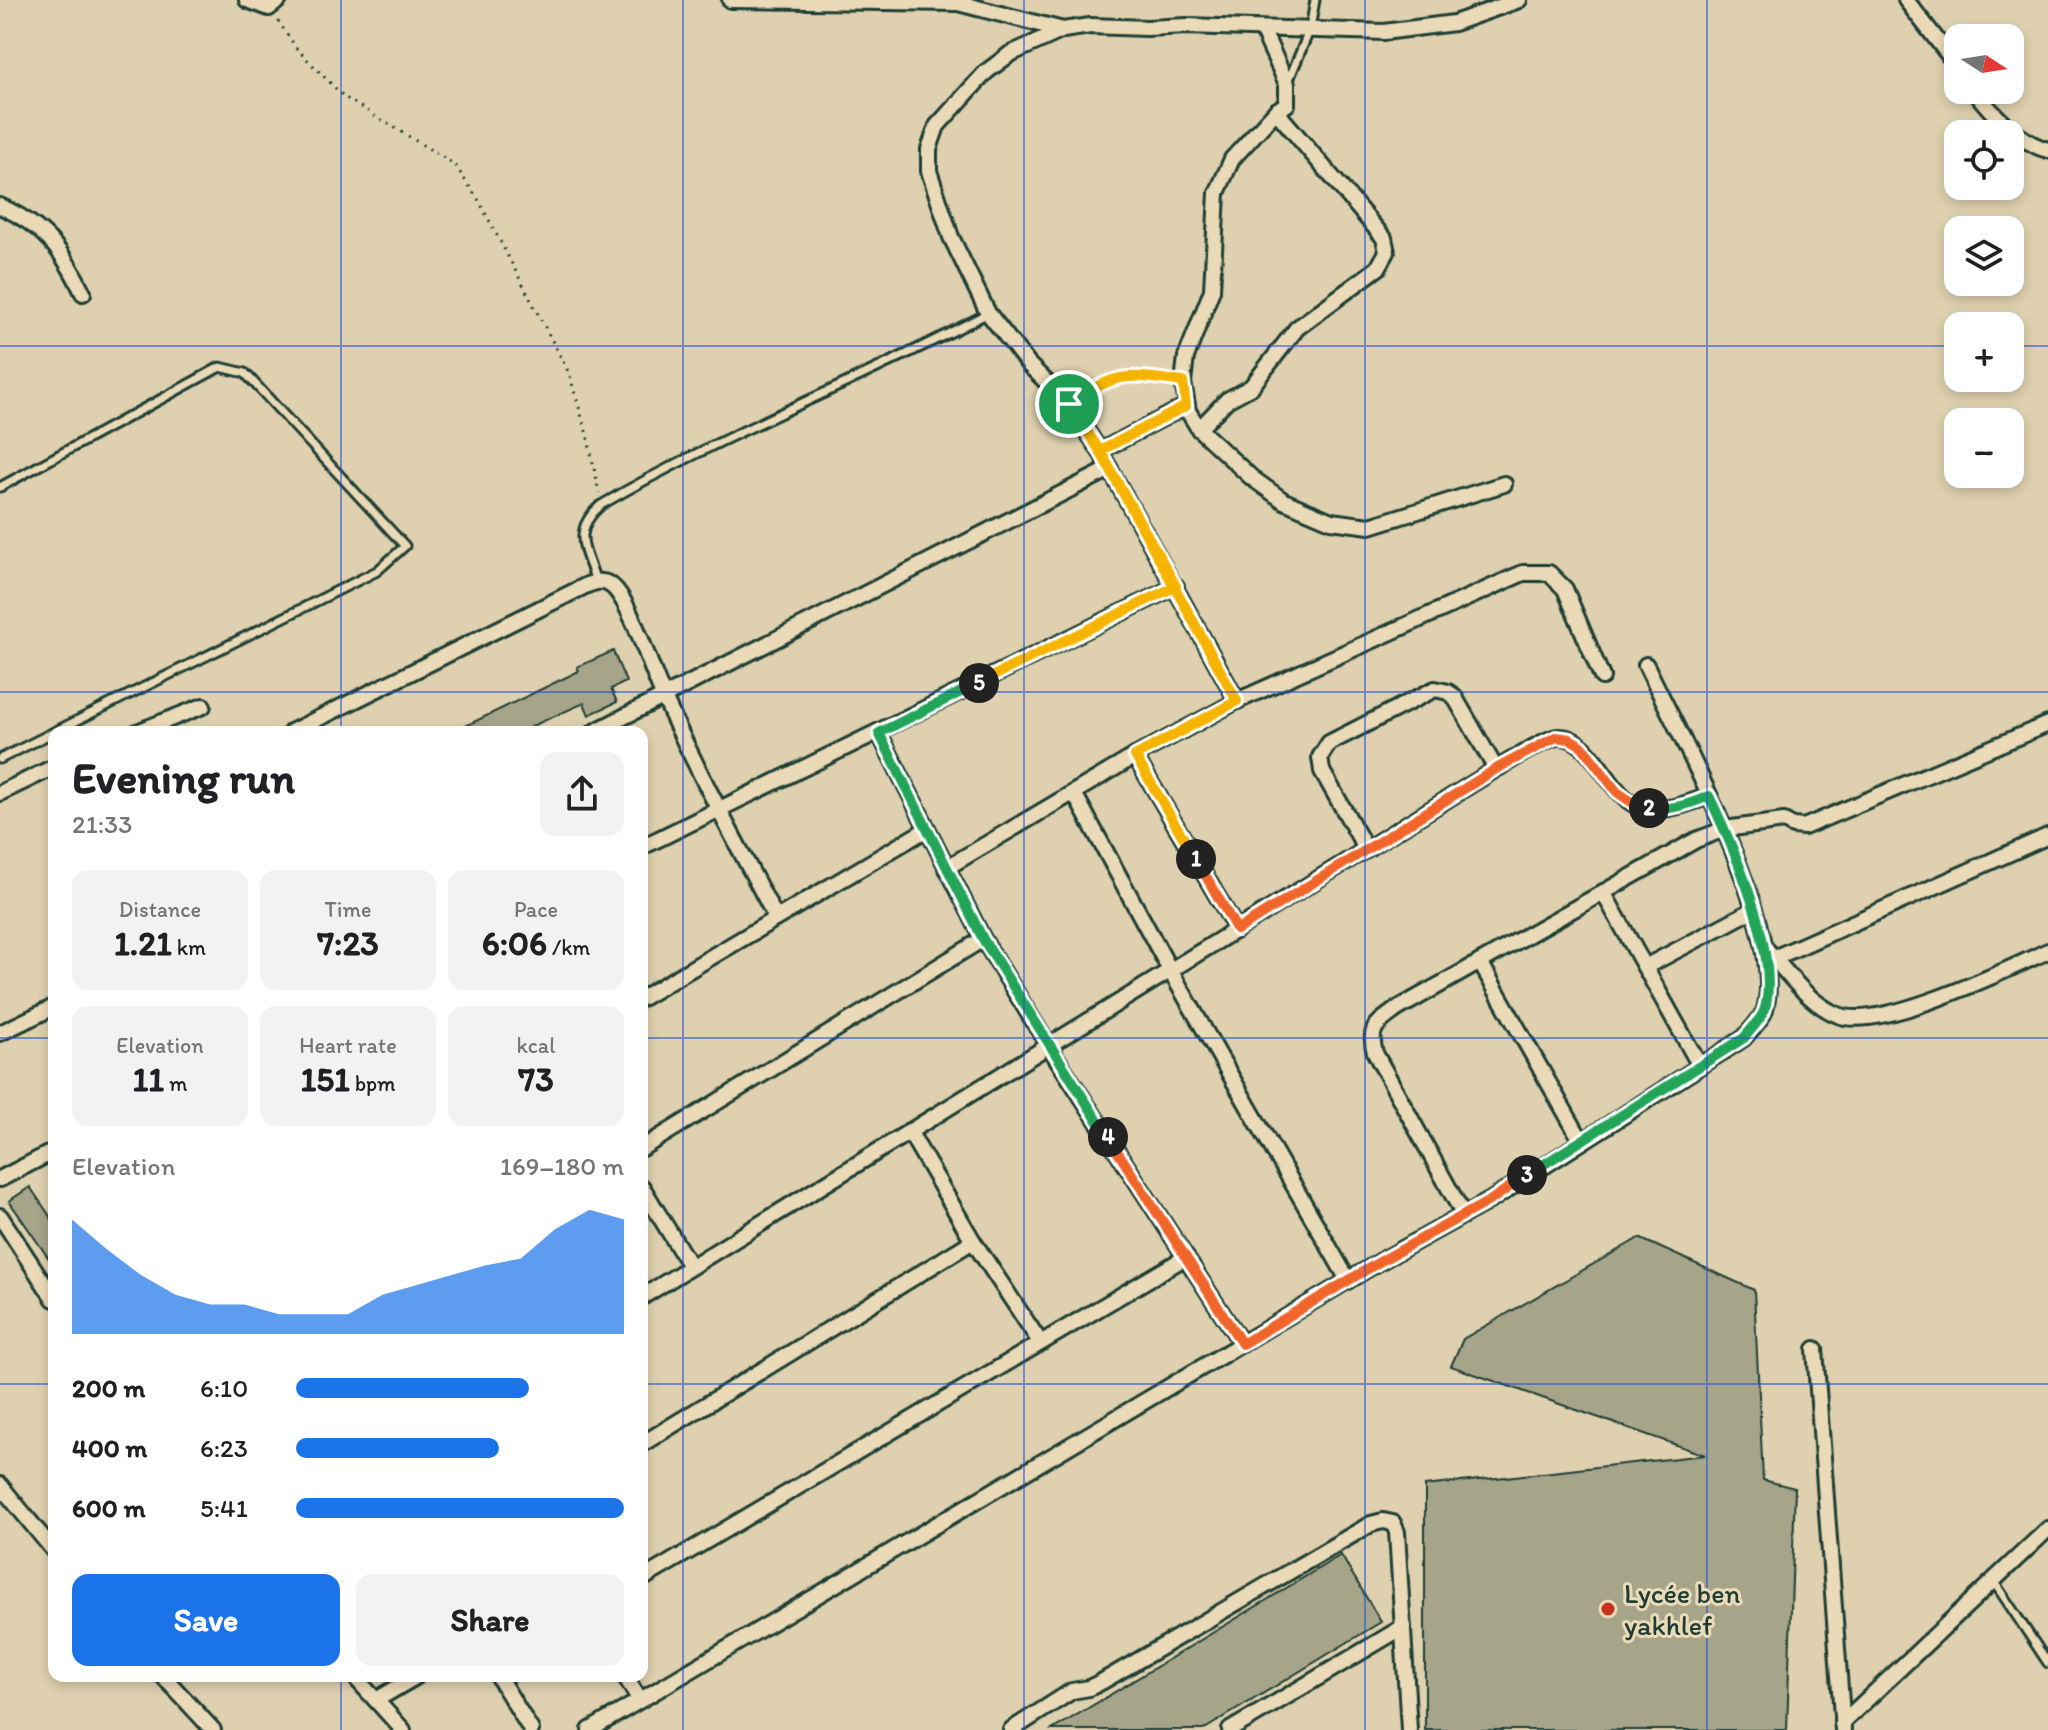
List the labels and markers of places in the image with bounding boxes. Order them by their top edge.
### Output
pin [1035,370,1103,438]
pin: 5 [959,663,999,703]
pin: 2 [1629,788,1669,828]
pin: 1 [1176,839,1216,879]
pin: 4 [1088,1117,1128,1157]
pin: 3 [1507,1155,1547,1195]
place label: Lycée ben yakhlef [1624,1576,1740,1642]
marker: Lycée ben yakhlef [1599,1600,1617,1618]

